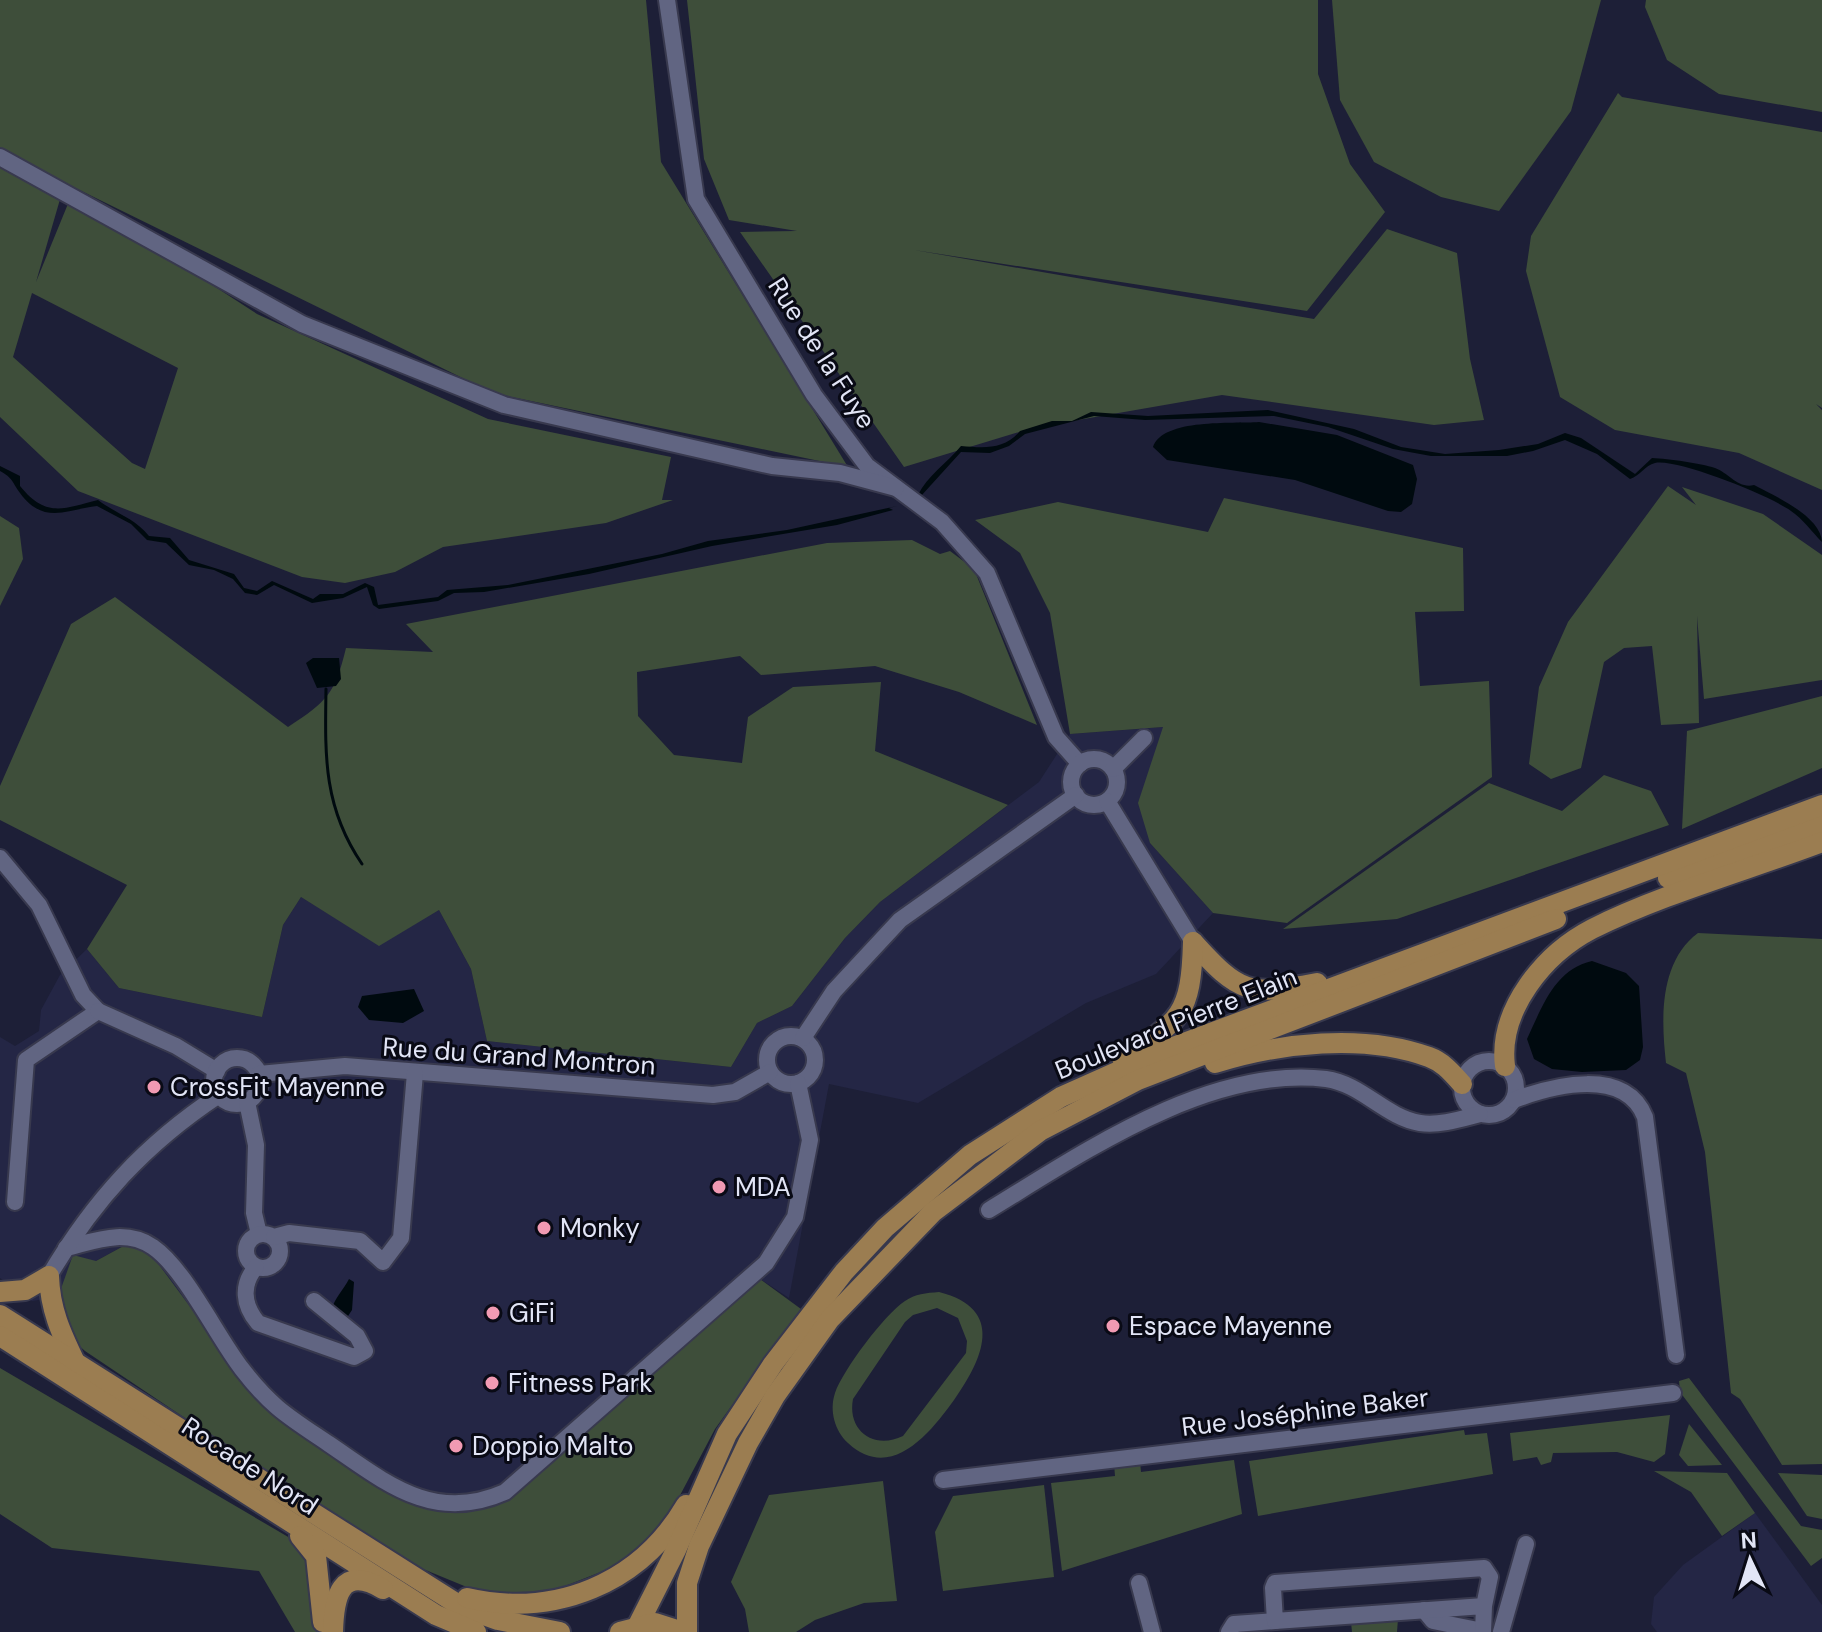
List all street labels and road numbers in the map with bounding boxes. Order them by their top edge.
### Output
street label: Rue de la Fuye [760,271,884,435]
street label: Boulevard Pierre Elain [1050,959,1302,1087]
street label: Rue du Grand Montron [381,1029,657,1083]
street label: Rue Joséphine Baker [1179,1380,1431,1444]
street label: Rocade Nord [175,1409,325,1523]

